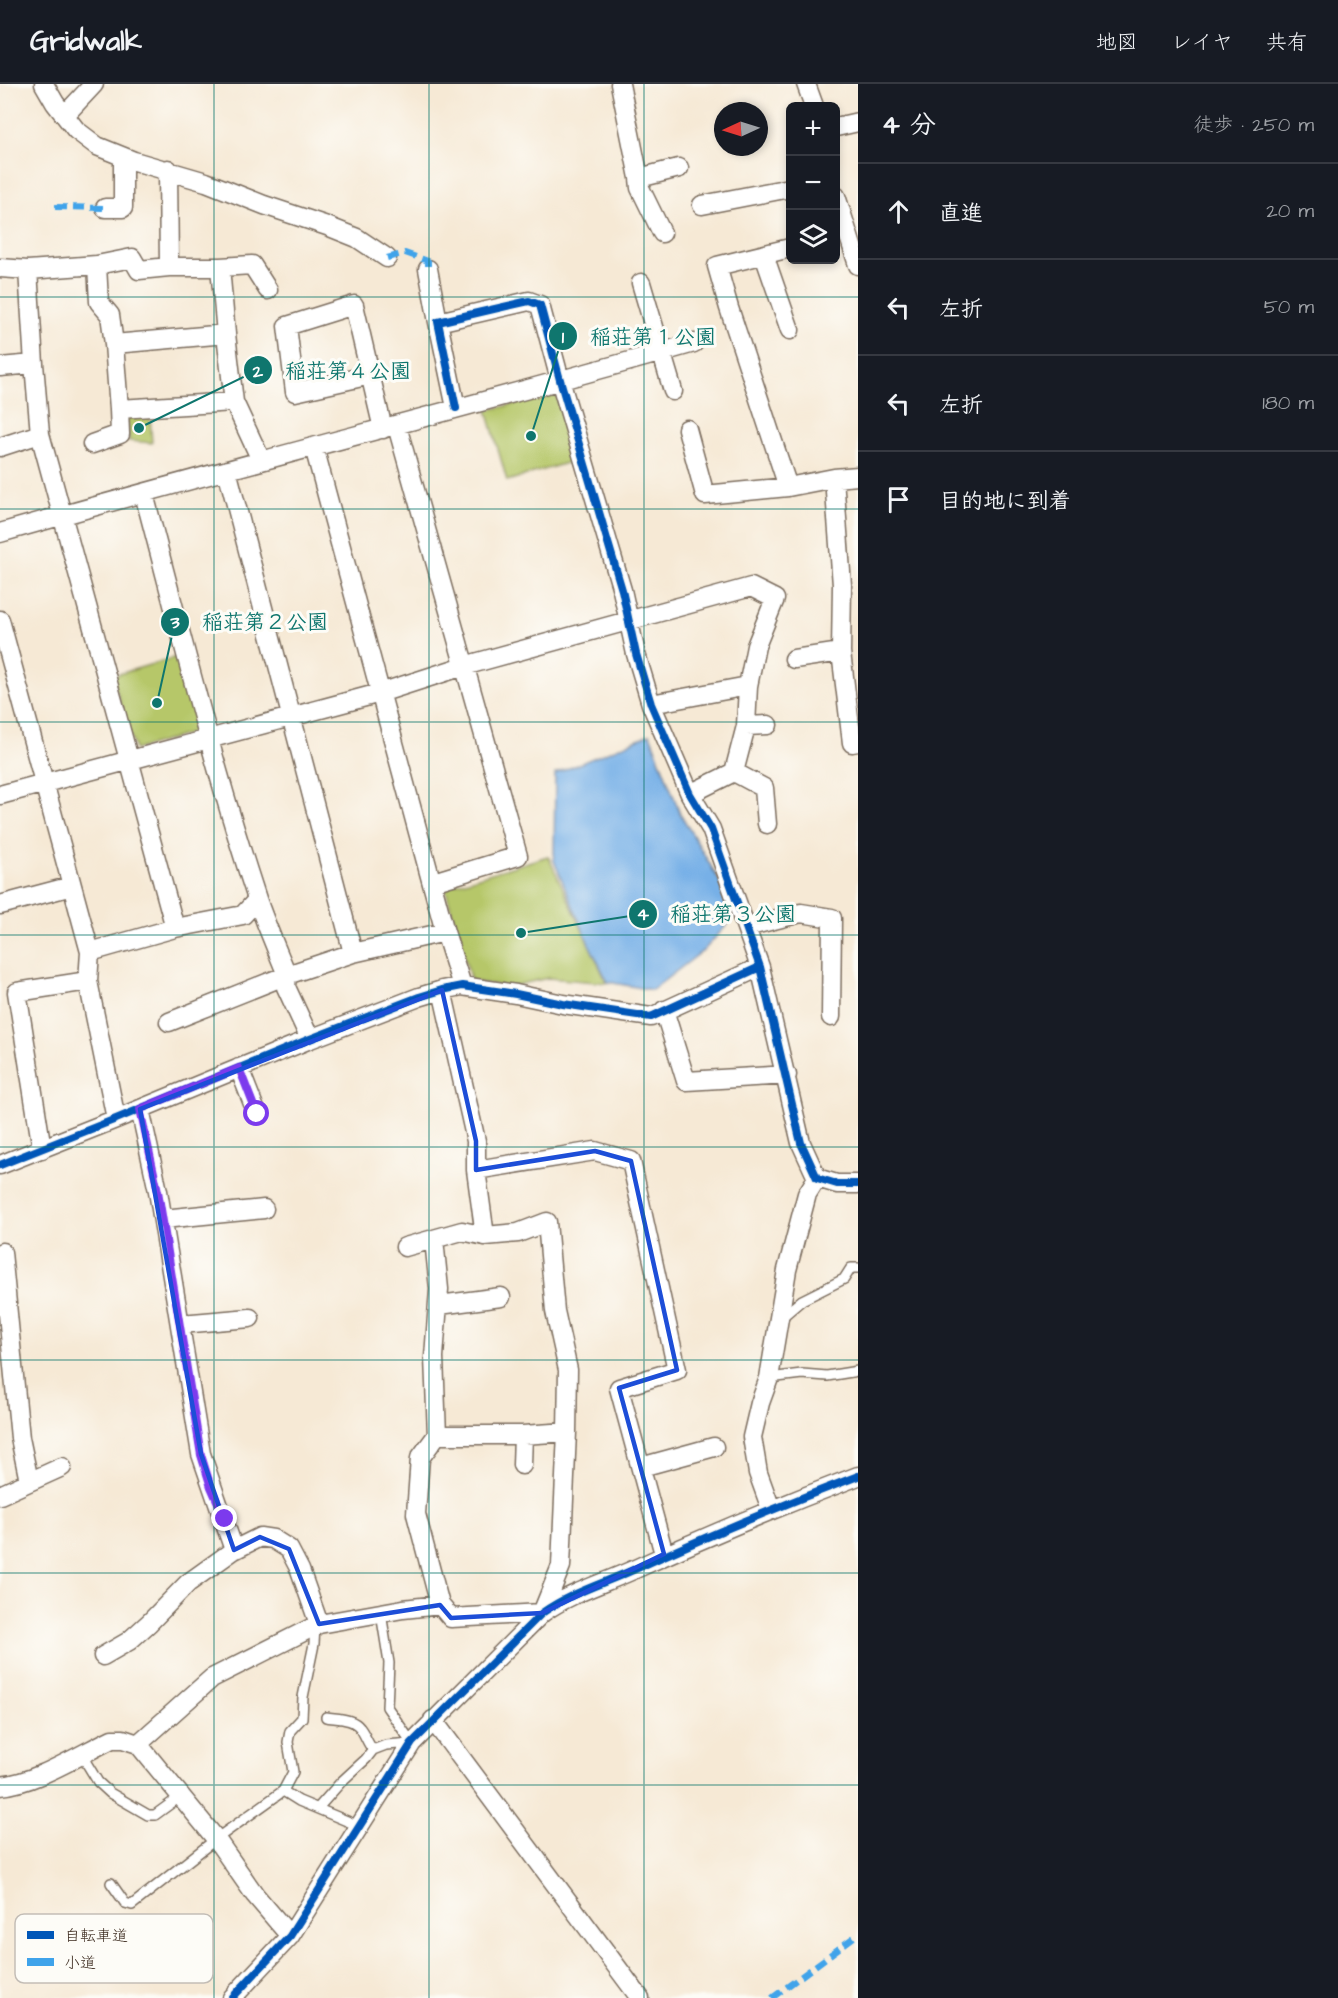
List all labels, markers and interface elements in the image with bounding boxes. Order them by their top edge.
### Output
text: Gridwalk [30,22,142,61]
text: 地図 [1096,28,1138,57]
text: レイヤ [1171,28,1233,57]
text: 共有 [1266,28,1308,57]
north arrow [714,102,768,156]
map controls [786,102,840,264]
button: + [786,102,840,156]
text: 4 分 [882,107,936,143]
text: 徒歩 · 250 m [1193,111,1314,139]
button: − [786,156,840,210]
icon: ahead [882,195,915,228]
text: 20 m [1266,197,1314,225]
text: 直進 [939,198,983,229]
button: layers [786,210,840,264]
icon: left [882,291,915,324]
text: 50 m [1264,293,1314,321]
text: 左折 [939,294,983,325]
callout: 稲荘第１公園 [548,317,728,356]
text: 稲荘第１公園 [590,323,716,352]
text: 1 [562,325,565,350]
callout: 稲荘第４公園 [243,351,423,390]
text: 稲荘第４公園 [285,357,411,386]
text: 2 [252,359,264,384]
icon: left [882,387,915,420]
text: 180 m [1262,389,1314,417]
text: 左折 [939,390,983,421]
icon: arrive [882,483,915,516]
text: 目的地に到着 [939,486,1071,517]
callout: 稲荘第２公園 [160,603,340,642]
text: 稲荘第２公園 [202,608,328,637]
text: 3 [169,610,180,635]
callout: 稲荘第３公園 [628,895,808,934]
text: 稲荘第３公園 [670,900,796,929]
text: 4 [637,902,650,927]
route start [243,1100,269,1126]
route end [211,1505,237,1531]
legend [15,1914,213,1983]
text: 自転車道 [64,1925,128,1947]
text: 小道 [64,1952,96,1974]

